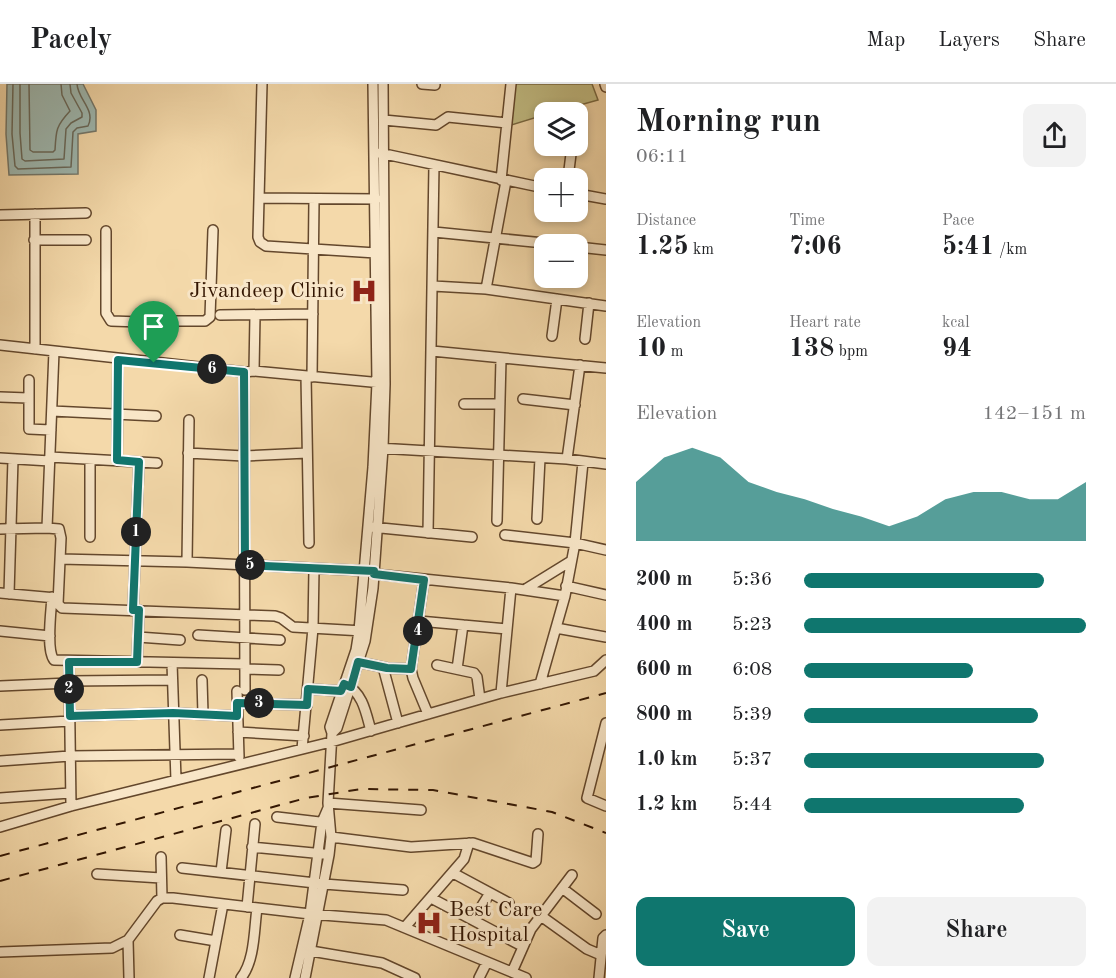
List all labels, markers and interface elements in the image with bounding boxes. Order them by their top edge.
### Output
text: Pacely [30,27,112,55]
text: Map [866,30,905,51]
text: Layers [938,30,1000,51]
text: Share [1033,30,1086,51]
map controls [534,102,588,288]
button: layers [534,102,588,156]
button: share [1023,104,1086,167]
text: Morning run [636,106,821,139]
text: 06:11 [636,147,688,167]
button: + [534,168,588,222]
text: Distance [636,213,696,229]
text: Time [789,213,825,229]
text: Pace [942,213,974,229]
button: − [534,234,588,288]
text: 1.25 [636,234,689,260]
text: 7:06 [789,234,842,260]
text: 5:41 [942,234,995,260]
text: km [689,242,714,258]
text: /km [995,242,1027,258]
hospital icon: Jivandeep Clinic [349,276,379,306]
place label: Jivandeep Clinic [189,280,344,302]
pin [128,301,179,363]
icon: arrive [137,310,170,343]
text: Elevation [636,315,701,331]
text: Heart rate [789,315,861,331]
text: kcal [942,315,970,331]
text: 10 [636,336,666,362]
text: 138 [789,336,834,362]
text: 94 [942,336,972,362]
text: m [666,344,683,360]
text: bpm [834,344,868,360]
pin: 6 [197,354,227,384]
text: 6 [207,361,217,377]
text: Elevation [636,404,717,424]
text: 142–151 m [983,404,1086,424]
pin: 1 [121,517,151,547]
text: 1 [131,524,141,540]
pin: 5 [235,550,265,580]
text: 5 [245,557,255,573]
text: 200 m [636,570,692,590]
text: 5:36 [732,570,772,590]
text: 400 m [636,615,692,635]
text: 5:23 [732,615,772,635]
pin: 4 [403,616,433,646]
text: 4 [413,623,423,639]
text: 600 m [636,660,692,680]
text: 6:08 [732,660,772,680]
pin: 2 [54,674,84,704]
text: 2 [64,681,74,697]
pin: 3 [244,688,274,718]
text: 3 [254,695,264,711]
text: 800 m [636,705,692,725]
text: 5:39 [732,705,772,725]
text: 1.0 km [636,750,698,770]
text: 5:37 [732,750,772,770]
text: 1.2 km [636,795,698,815]
text: 5:44 [732,795,772,815]
button: Save [636,897,855,966]
button: Share [867,897,1086,966]
place label: Best Care Hospital [449,899,542,946]
hospital icon: Best Care Hospital [414,908,444,938]

